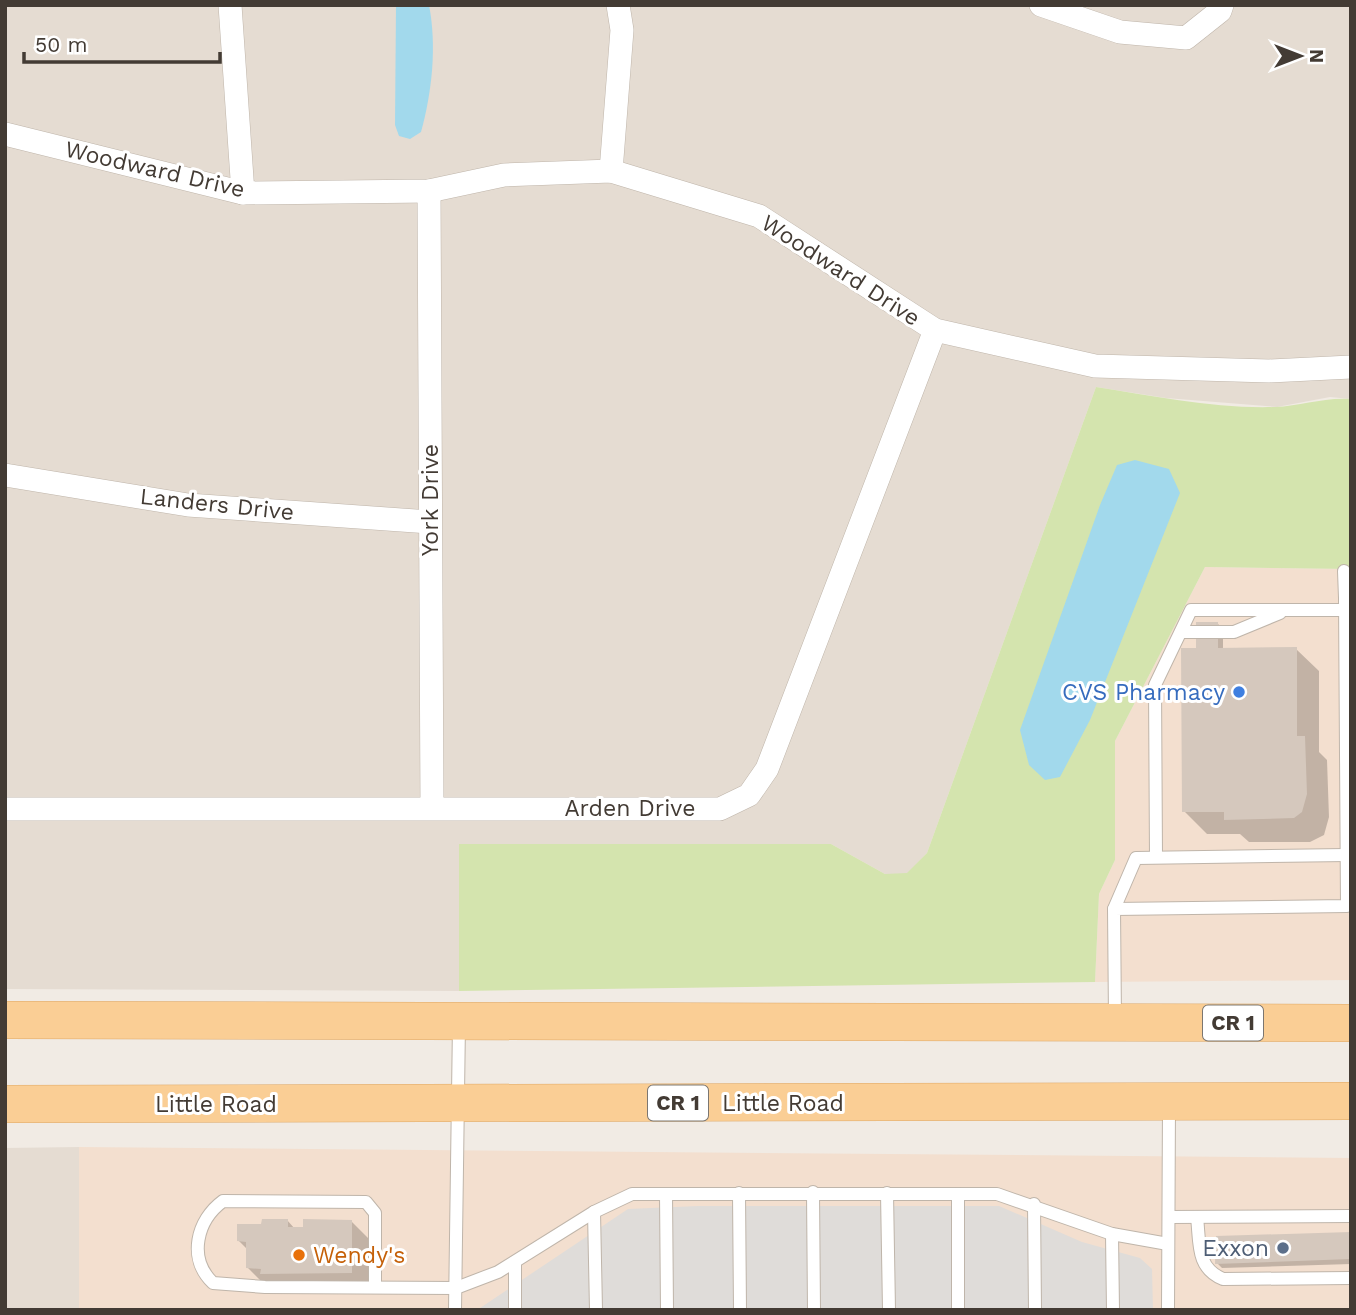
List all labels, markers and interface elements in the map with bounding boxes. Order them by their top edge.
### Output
scale bar [24,21,220,65]
north arrow [1265,21,1335,91]
text: 50 m [35,32,87,57]
text: N [1305,49,1328,63]
street label: Woodward Drive [62,136,247,203]
street label: Woodward Drive [756,209,925,332]
street label: York Drive [417,444,444,556]
street label: Landers Drive [139,483,295,526]
place label: CVS Pharmacy [1062,679,1225,706]
marker: CVS Pharmacy [1231,684,1247,700]
street label: Arden Drive [564,795,696,822]
road number: CR 1 [1203,1006,1263,1040]
road number: CR 1 [648,1086,708,1120]
street label: Little Road [722,1090,844,1117]
street label: Little Road [155,1091,277,1118]
place label: Exxon [1202,1235,1269,1262]
marker: Exxon [1275,1240,1291,1256]
place label: Wendy's [313,1242,405,1269]
marker: Wendy's [291,1247,307,1263]

